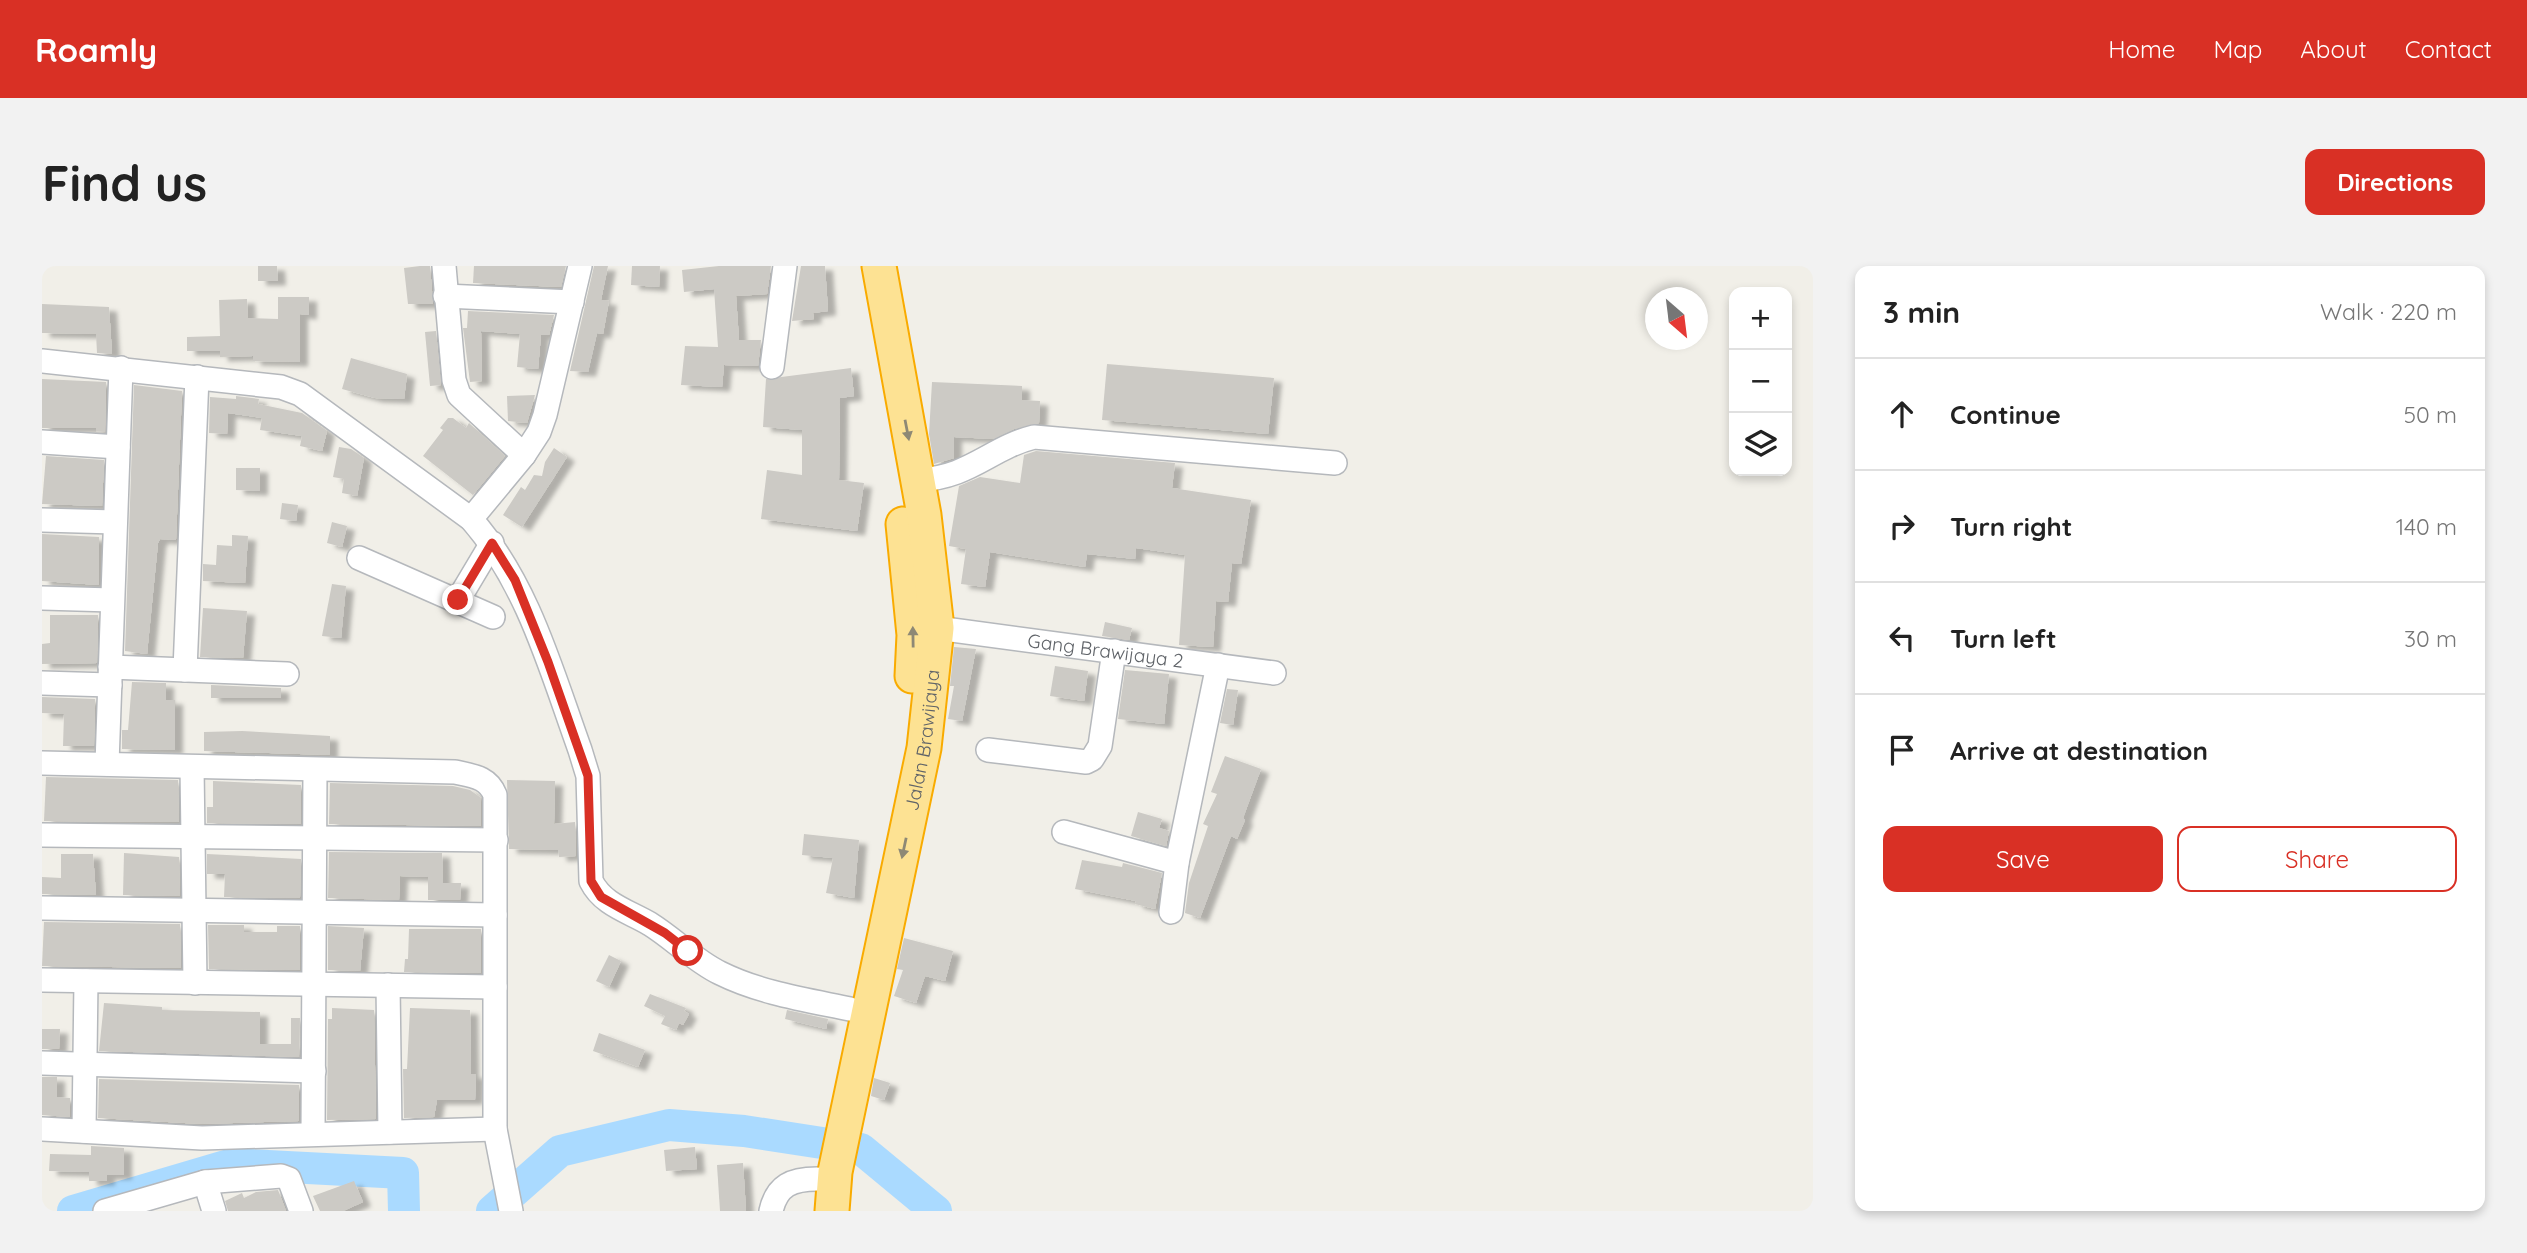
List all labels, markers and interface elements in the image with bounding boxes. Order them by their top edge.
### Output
text: Roamly [35,29,157,70]
text: Home [2108,34,2175,64]
text: Map [2213,34,2262,64]
text: About [2300,34,2367,64]
text: Contact [2405,34,2492,64]
button: Directions [2305,149,2485,215]
text: Find us [42,152,207,213]
north arrow [1645,287,1708,350]
map controls [1729,287,1792,476]
button: + [1729,287,1792,350]
text: 3 min [1883,293,1960,331]
text: Walk · 220 m [2320,297,2457,326]
button: − [1729,350,1792,413]
icon: ahead [1883,395,1921,433]
text: Continue [1950,398,2061,431]
text: 50 m [2404,400,2457,429]
button: layers [1729,413,1792,476]
one-way arrow [902,419,913,441]
icon: right [1883,507,1921,545]
text: Turn right [1950,510,2072,543]
text: 140 m [2396,512,2457,541]
route end [442,584,473,615]
icon: left [1883,619,1921,657]
text: Turn left [1950,622,2057,655]
text: 30 m [2404,624,2457,653]
one-way arrow [907,626,919,648]
street label: Gang Brawijaya 2 [1026,628,1185,673]
street label: Jalan Brawijaya [899,668,944,813]
icon: arrive [1883,731,1921,769]
text: Arrive at destination [1950,734,2208,767]
button: Save [1883,826,2163,892]
button: Share [2177,826,2457,892]
one-way arrow [898,837,909,859]
route start [672,935,703,966]

